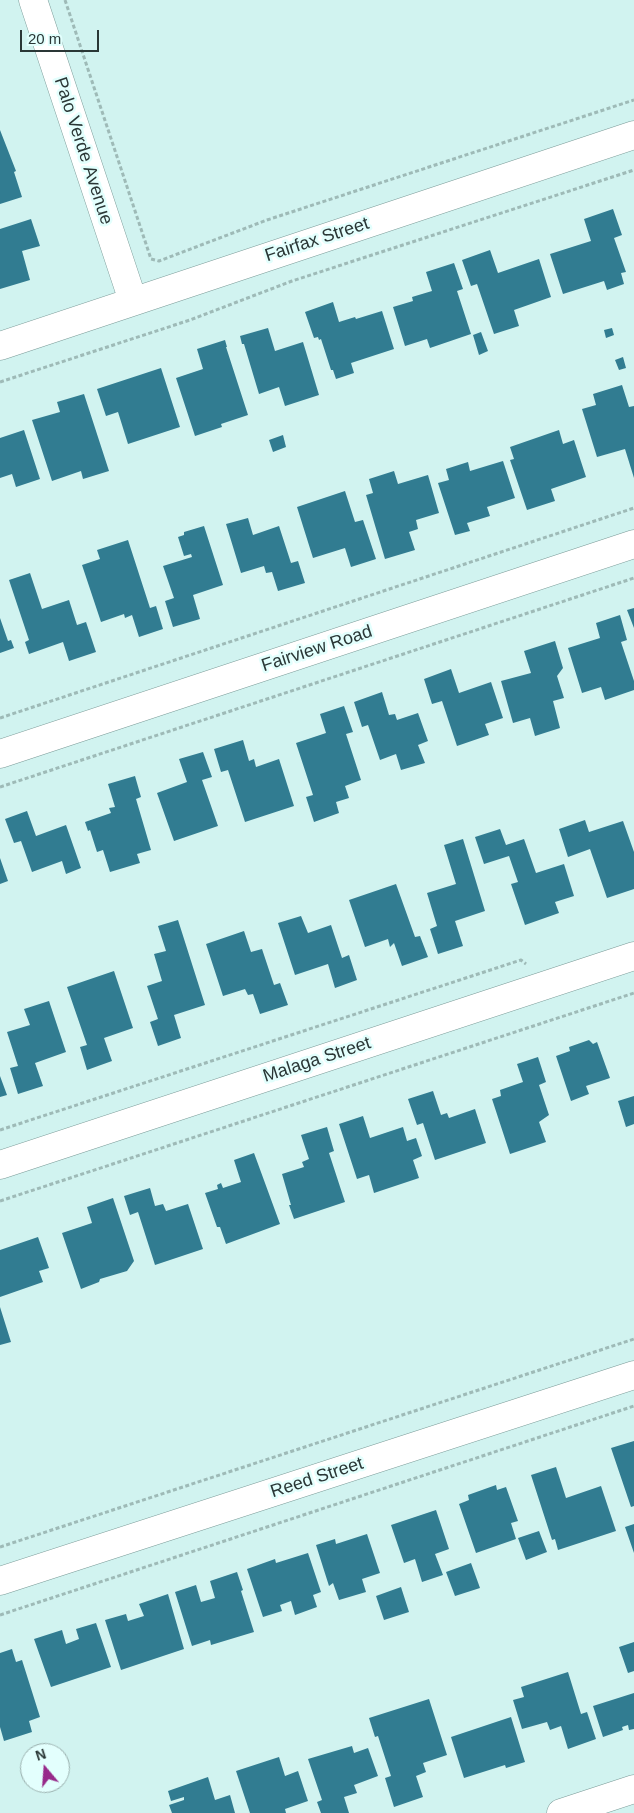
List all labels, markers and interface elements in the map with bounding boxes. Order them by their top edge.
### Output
scale bar [22,20,101,52]
text: 20 m [28,30,61,47]
street label: Palo Verde Avenue [49,75,117,227]
street label: Fairfax Street [262,213,372,267]
street label: Fairview Road [259,621,375,677]
street label: Malaga Street [260,1032,374,1088]
street label: Reed Street [268,1453,366,1503]
north arrow [20,1743,70,1793]
text: N [33,1746,48,1764]

